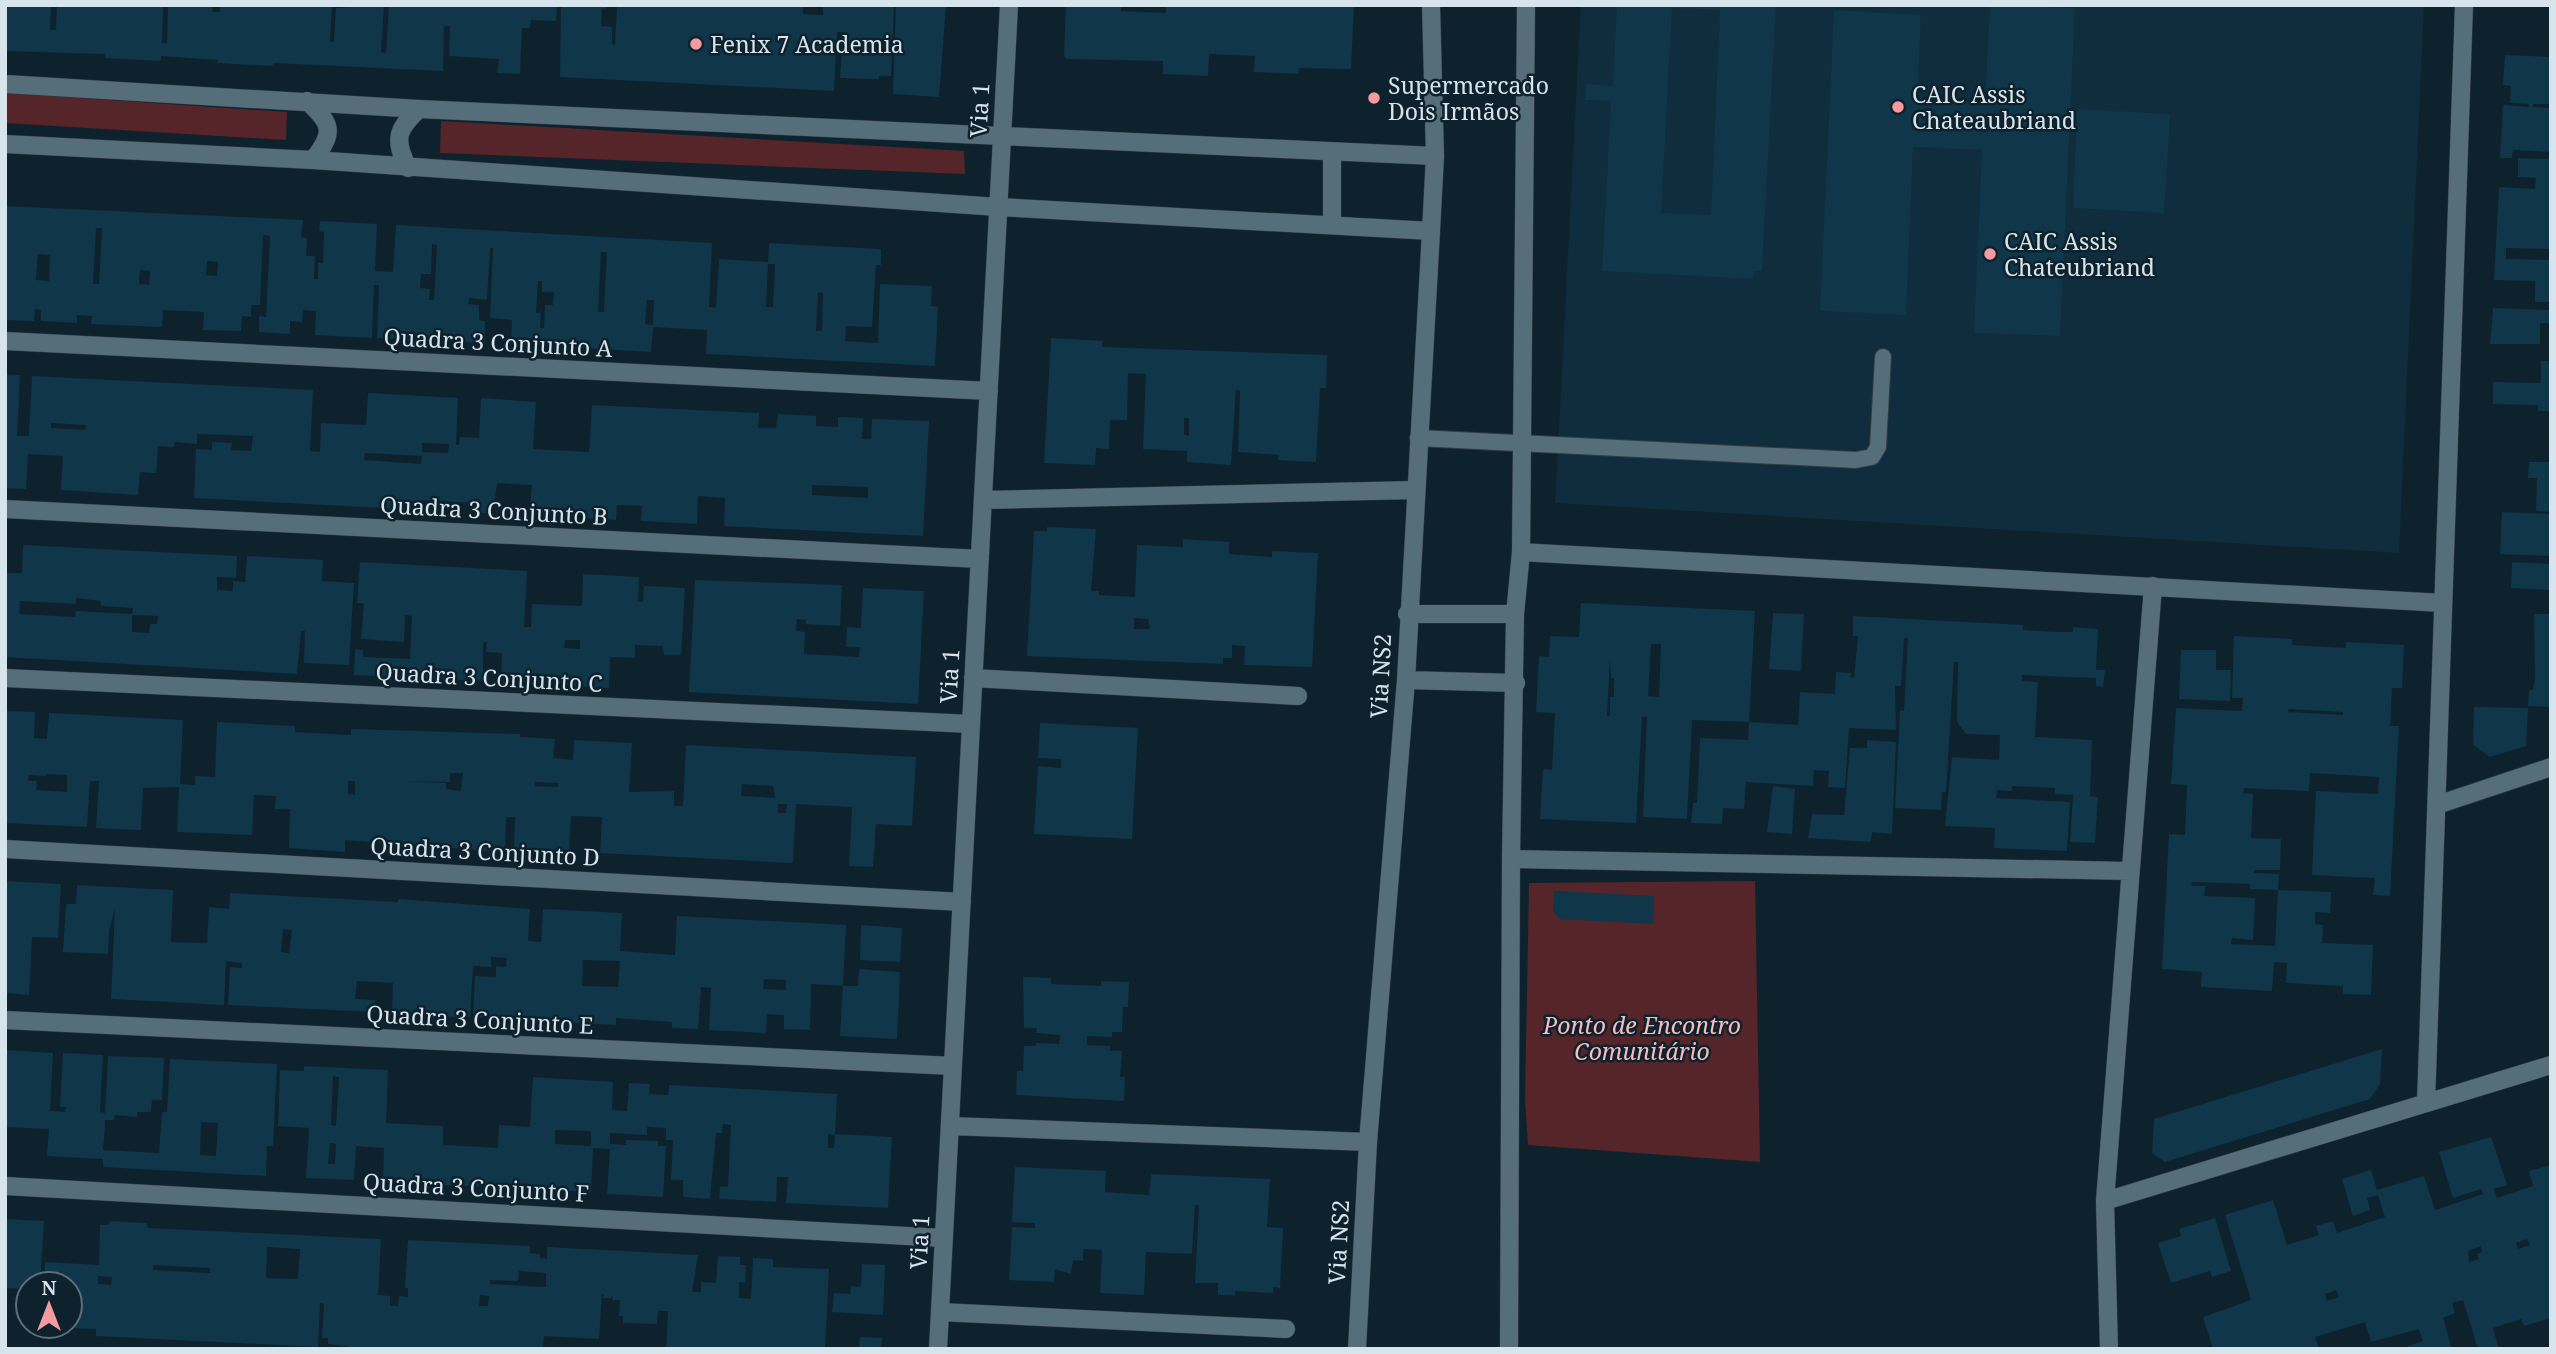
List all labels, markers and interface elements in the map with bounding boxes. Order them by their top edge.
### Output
place label: Fenix 7 Academia [710,28,904,60]
marker: Fenix 7 Academia [688,36,704,52]
place label: Supermercado Dois Irmãos [1388,69,1549,127]
place label: CAIC Assis Chateaubriand [1912,78,2076,136]
street label: Via 1 [962,82,996,138]
marker: Supermercado Dois Irmãos [1366,90,1382,106]
marker: CAIC Assis Chateaubriand [1890,99,1906,115]
place label: CAIC Assis Chateubriand [2004,225,2155,283]
marker: CAIC Assis Chateubriand [1982,246,1998,262]
street label: Quadra 3 Conjunto A [383,320,614,364]
street label: Quadra 3 Conjunto B [379,488,609,532]
street label: Via NS2 [1362,633,1398,719]
street label: Via 1 [932,648,966,704]
street label: Quadra 3 Conjunto C [375,655,603,699]
street label: Quadra 3 Conjunto D [370,829,600,873]
street label: Quadra 3 Conjunto E [366,997,594,1041]
park label: Ponto de Encontro Comunitário [1542,1009,1741,1067]
street label: Quadra 3 Conjunto F [362,1165,590,1209]
street label: Via NS2 [1320,1199,1356,1285]
street label: Via 1 [902,1214,936,1270]
north arrow [14,1270,84,1340]
text: N [42,1275,57,1301]

